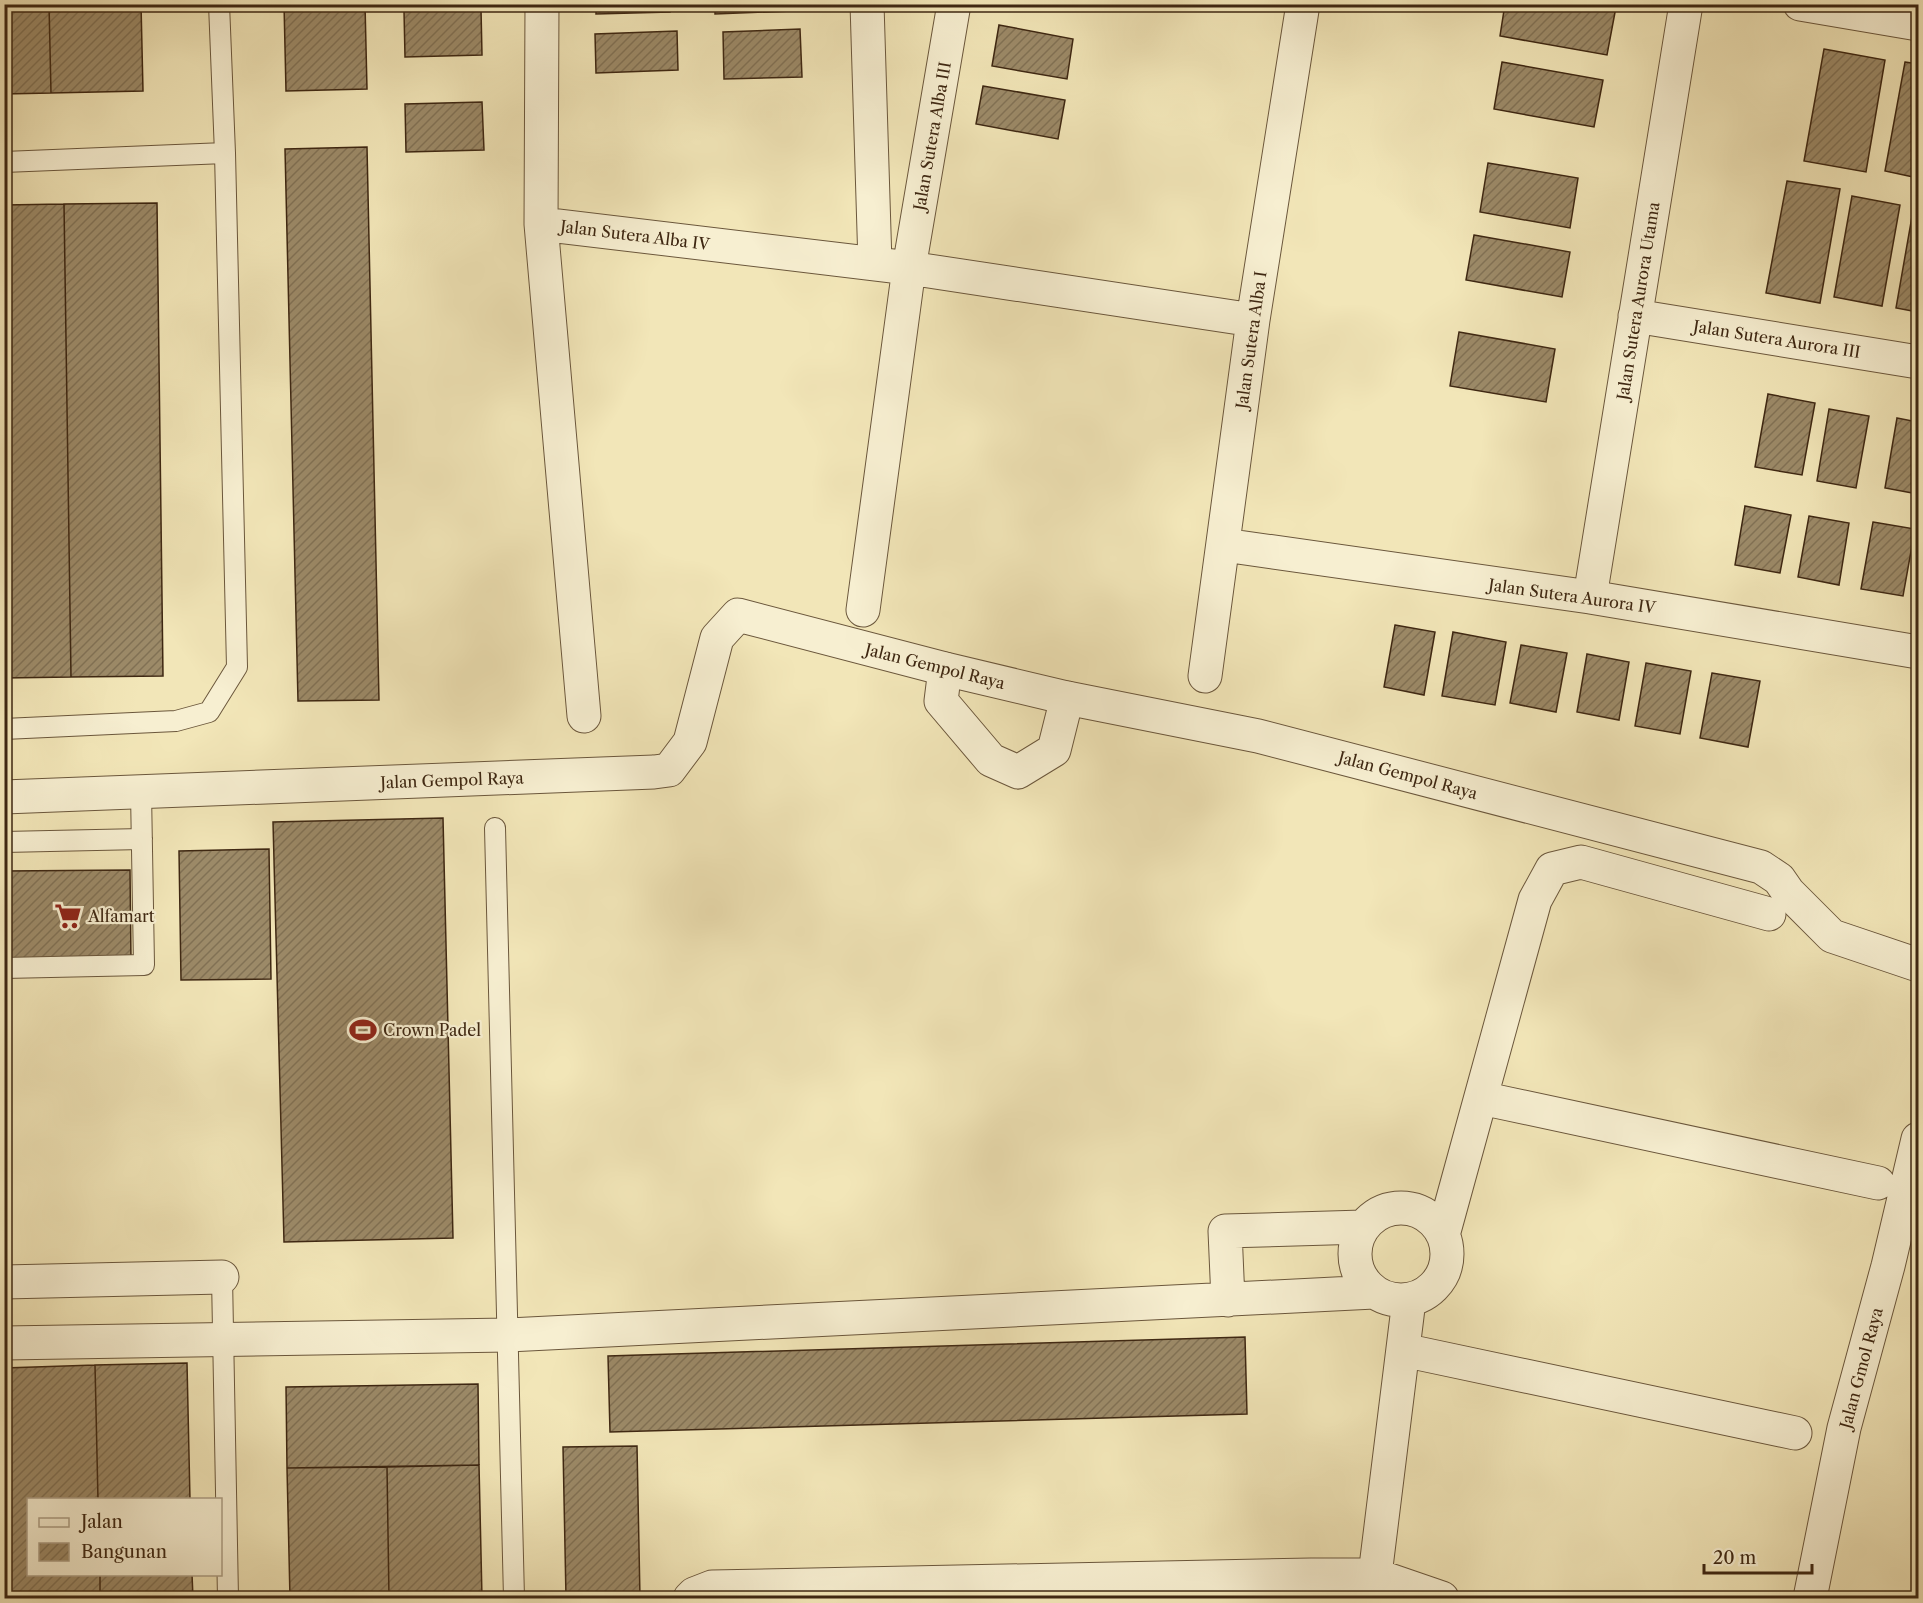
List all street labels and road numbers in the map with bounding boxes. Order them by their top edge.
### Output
street label: Jalan Sutera Alba III [909,60,955,215]
street label: Jalan Sutera Aurora Utama [1612,200,1664,404]
street label: Jalan Sutera Alba IV [556,216,711,254]
street label: Jalan Sutera Alba I [1231,270,1271,413]
street label: Jalan Sutera Aurora III [1689,315,1862,362]
street label: Jalan Sutera Aurora IV [1484,574,1657,618]
street label: Jalan Gempol Raya [860,638,1008,693]
street label: Jalan Gempol Raya [1333,746,1480,803]
street label: Jalan Gempol Raya [377,767,525,793]
street label: Jalan Gmol Raya [1834,1305,1887,1434]

